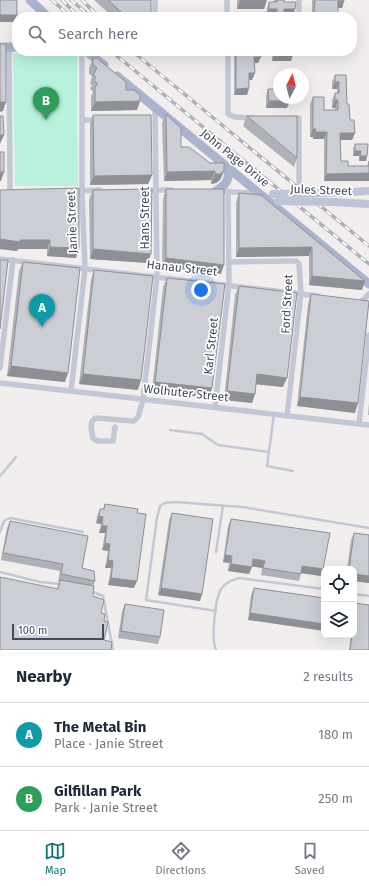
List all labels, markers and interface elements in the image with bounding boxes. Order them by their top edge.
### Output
search box [12,12,357,56]
icon: search [26,23,48,45]
text: Search here [58,25,138,43]
north arrow [273,68,309,104]
pin: B [33,87,59,120]
street label: John Page Drive [198,126,272,190]
street label: Jules Street [290,182,353,198]
street label: Hans Street [138,186,152,250]
street label: Janie Street [64,190,80,254]
street label: Hanau Street [146,257,219,279]
street label: Ford Street [278,273,296,334]
your location [191,280,211,300]
pin: A [29,294,55,327]
street label: Karl Street [201,316,221,375]
street label: Wolhuter Street [143,382,230,404]
map controls [321,566,357,638]
button: locate [321,566,357,602]
button: layers [321,602,357,638]
scale bar [12,622,104,641]
text: 100 m [18,624,47,637]
text: Nearby [16,666,71,687]
text: 2 results [303,669,353,684]
text: The Metal Bin [54,718,147,736]
text: A [25,727,33,742]
text: 180 m [318,727,353,742]
text: Place · Janie Street [54,736,163,751]
text: Gilfillan Park [54,782,141,800]
text: B [25,791,33,806]
text: 250 m [318,791,353,806]
text: Park · Janie Street [54,800,158,815]
tab: Map [44,840,66,877]
tab: Directions [155,840,206,877]
tab: Saved [295,840,325,877]

